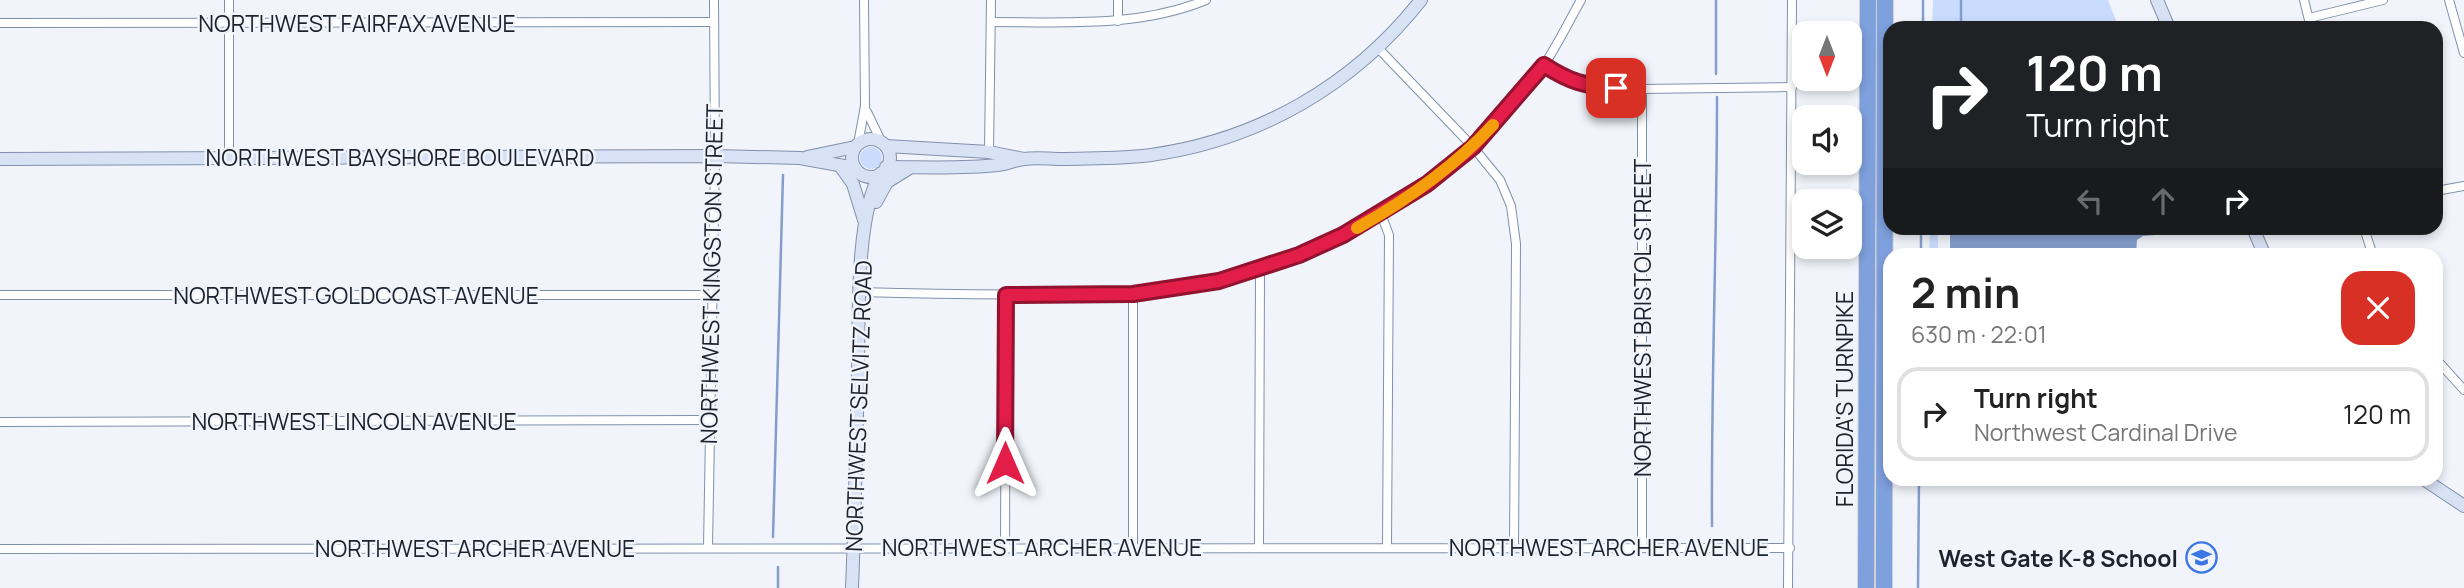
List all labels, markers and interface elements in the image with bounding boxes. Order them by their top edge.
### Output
street label: NORTHWEST FAIRFAX AVENUE [198,7,516,39]
north arrow [1792,21,1862,91]
map controls [1792,21,1862,259]
text: 120 m [2026,39,2163,106]
icon: right [1911,49,2002,140]
pin [1586,58,1646,118]
icon: arrive [1597,69,1635,107]
street label: NORTHWEST KINGSTON STREET [692,103,730,444]
text: Turn right [2026,103,2169,147]
button: sound [1792,105,1862,175]
street label: NORTHWEST BAYSHORE BOULEVARD [206,141,594,173]
street label: NORTHWEST BRISTOL STREET [1626,159,1658,477]
icon: left [2071,182,2109,220]
icon: ahead [2144,182,2182,220]
icon: right [2217,182,2255,220]
button: layers [1792,189,1862,259]
street label: NORTHWEST SELVITZ ROAD [837,260,879,552]
text: 2 min [1911,263,2020,321]
button: close [2341,271,2415,345]
street label: NORTHWEST GOLDCOAST AVENUE [173,279,539,311]
street label: FLORIDA'S TURNPIKE [1828,291,1860,507]
text: 630 m · 22:01 [1911,318,2047,350]
text: Turn right [1974,380,2098,416]
icon: right [1915,395,1953,433]
text: 120 m [2343,396,2411,432]
street label: NORTHWEST LINCOLN AVENUE [191,405,517,437]
text: Northwest Cardinal Drive [1974,416,2238,448]
position arrow [968,426,1042,500]
street label: NORTHWEST ARCHER AVENUE [882,531,1202,563]
street label: NORTHWEST ARCHER AVENUE [1449,531,1769,563]
street label: NORTHWEST ARCHER AVENUE [315,532,635,564]
school or university icon: West Gate K-8 School [2184,541,2218,575]
place label: West Gate K-8 School [1939,542,2178,574]

